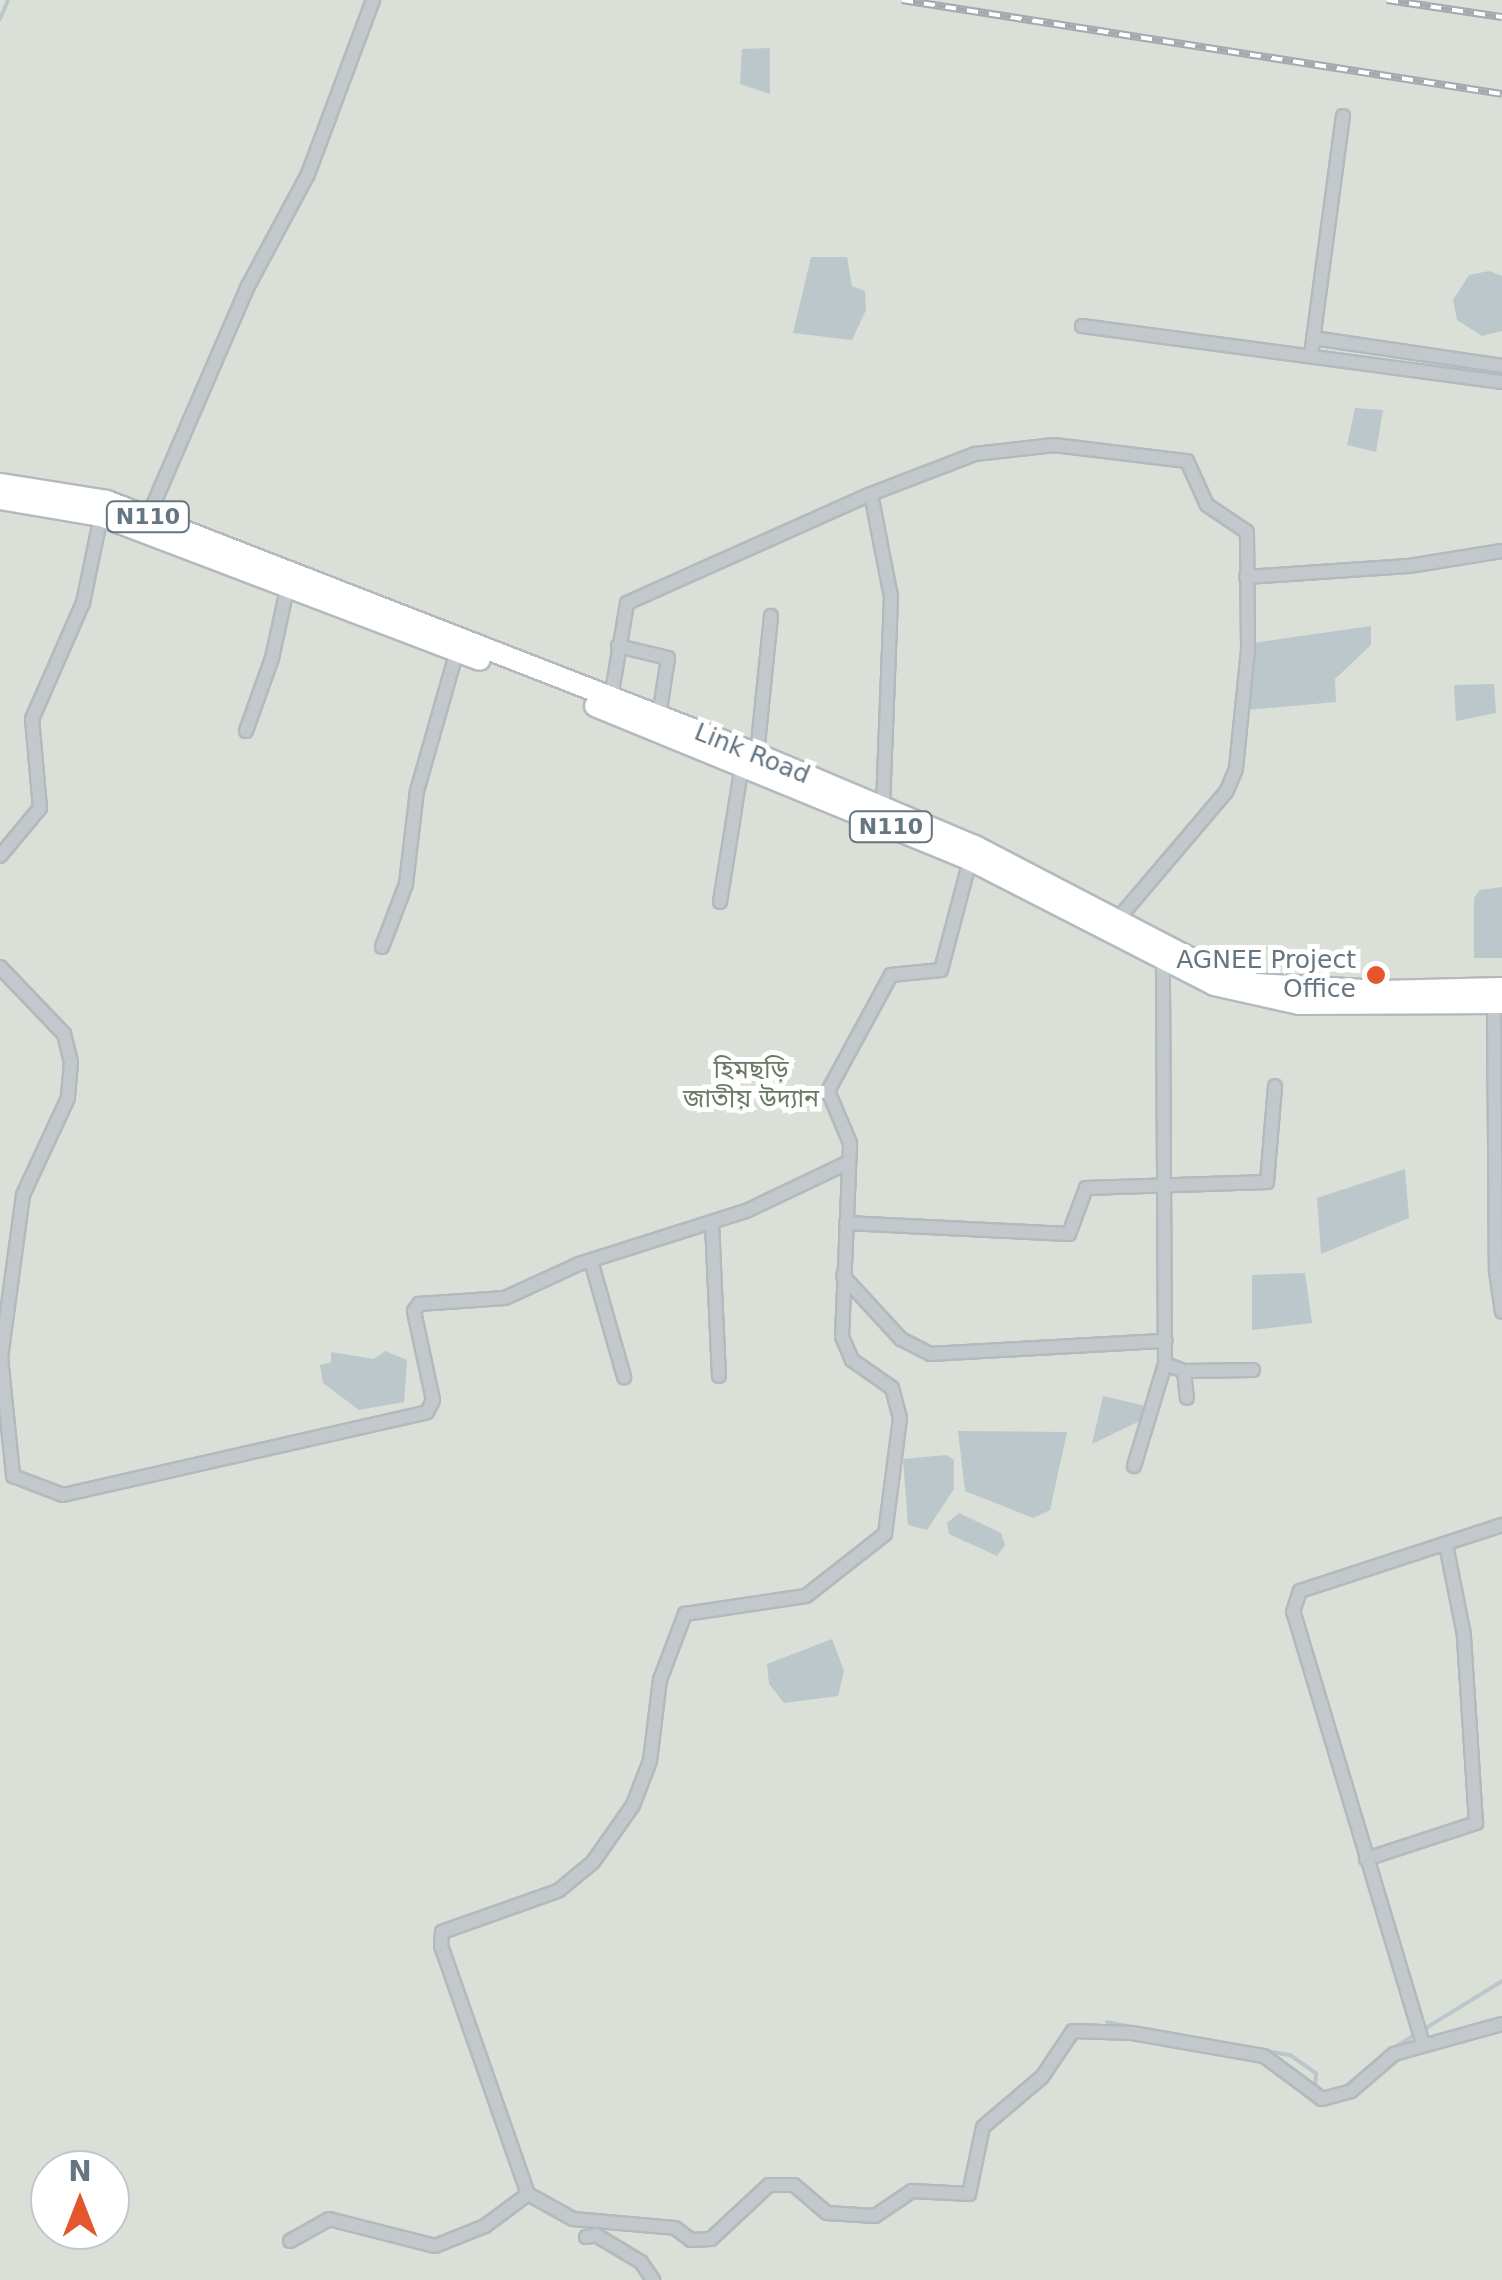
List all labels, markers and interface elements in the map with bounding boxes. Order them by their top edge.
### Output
road number: N110 [106,500,190,534]
street label: Link Road [690,717,814,791]
road number: N110 [848,810,934,844]
place label: AGNEE Project Office [1176,946,1356,1005]
marker: AGNEE Project Office [1365,964,1387,986]
park label: হিমছড়ি জাতীয় উদ্যান [683,1056,819,1115]
north arrow [30,2150,130,2250]
text: N [68,2155,92,2188]

